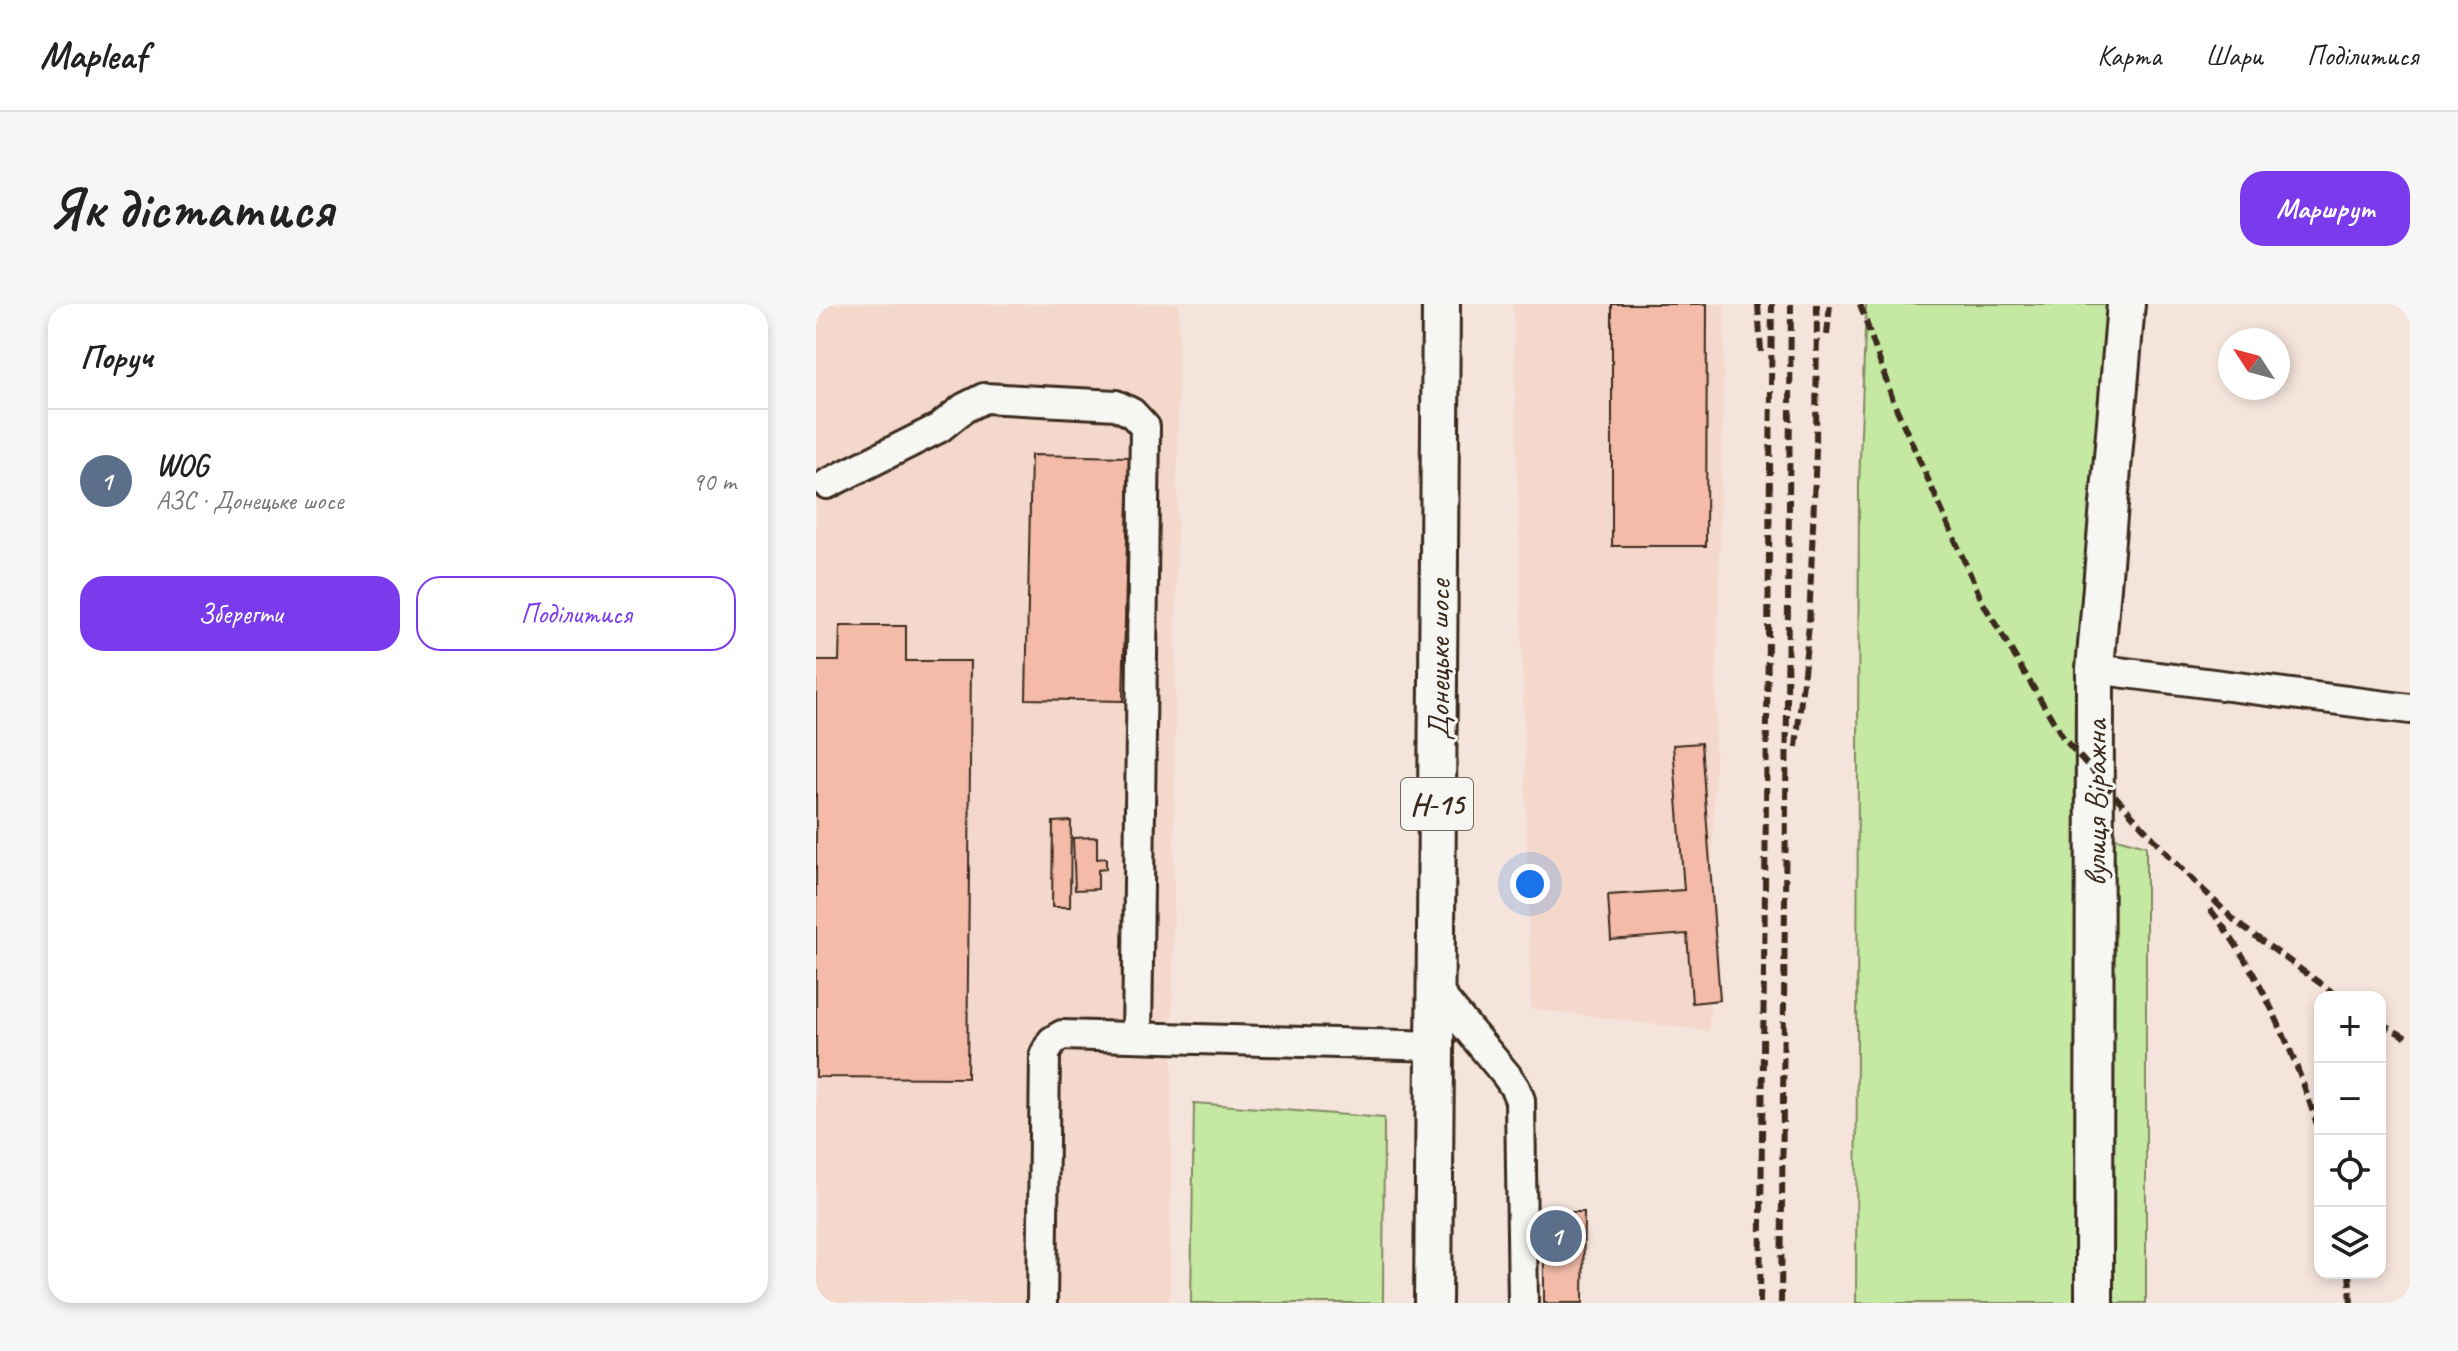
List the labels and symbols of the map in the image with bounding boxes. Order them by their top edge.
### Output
north arrow [2218,328,2290,400]
street label: Донецьке шосе [1418,577,1459,740]
street label: вулиця Віражна [2075,717,2116,886]
road number: Н-15 [1401,778,1473,830]
your location [1510,864,1550,904]
pin: 1 [1530,1206,1582,1266]

